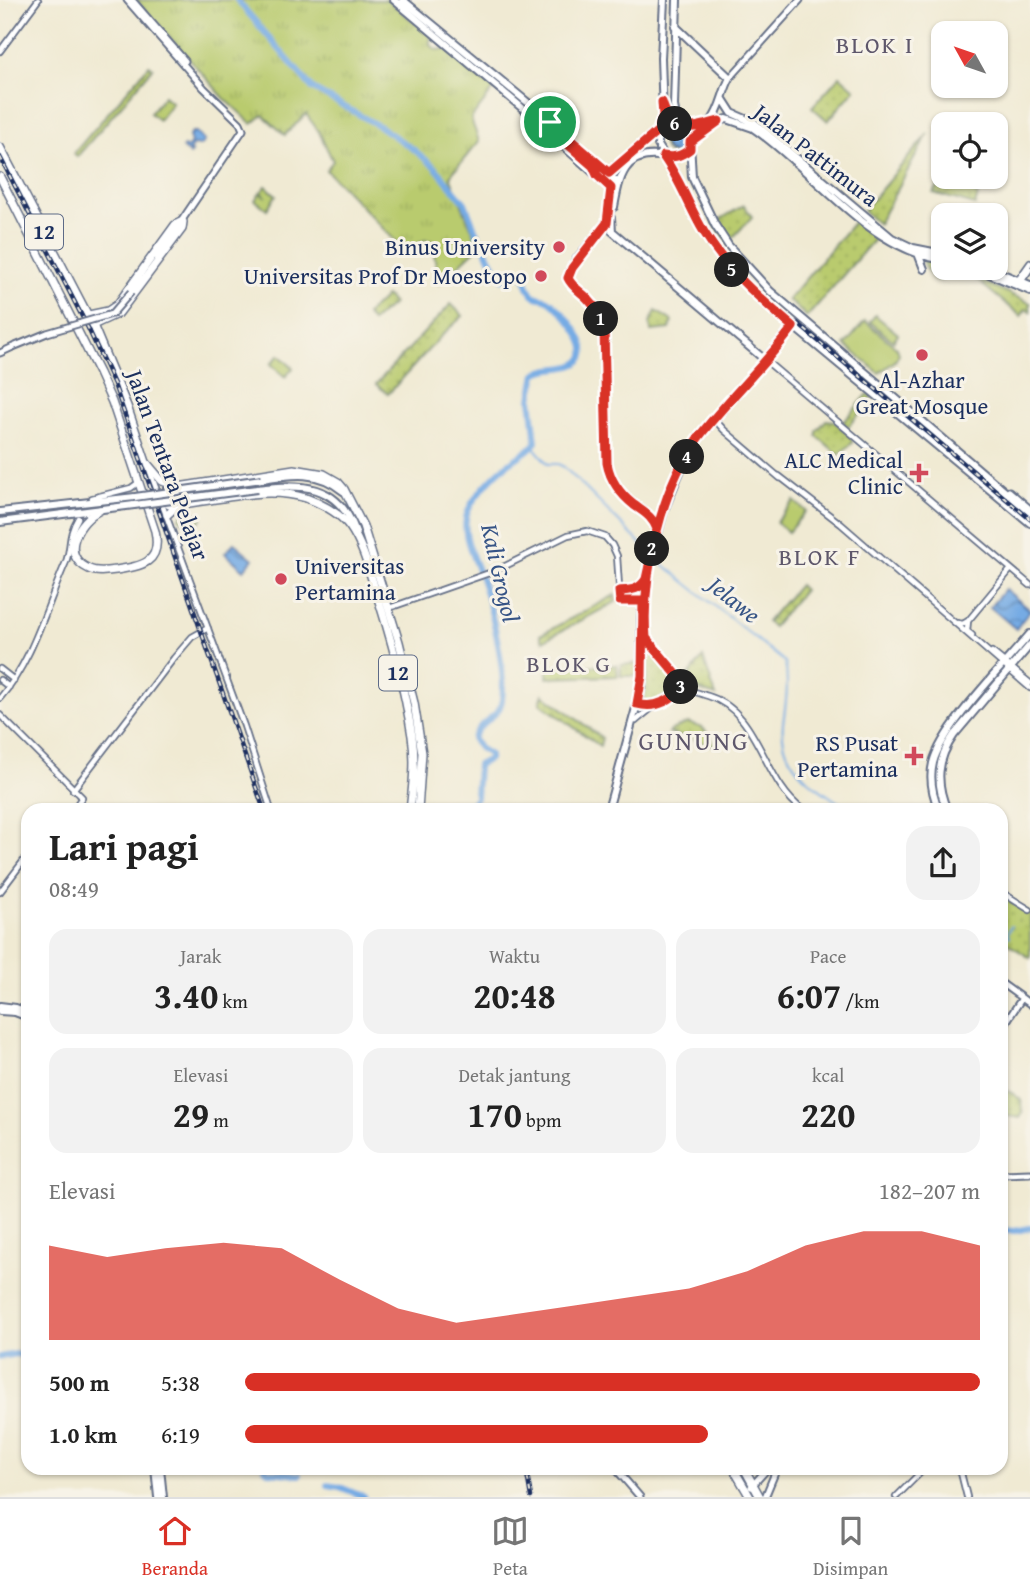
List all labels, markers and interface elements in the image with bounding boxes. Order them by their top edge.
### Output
north arrow [931,21,1008,98]
map controls [931,21,1008,280]
district label: BLOK I [836,27,914,62]
pin [520,92,580,152]
street label: Jalan Pattimura [744,93,886,214]
icon: arrive [531,103,569,141]
pin: 6 [658,106,692,142]
text: 6 [670,109,679,137]
button: locate [931,112,1008,189]
button: layers [931,203,1008,280]
road number: 12 [25,215,63,250]
place label: Binus University [385,230,546,263]
marker: Binus University [551,239,567,255]
pin: 5 [714,252,750,288]
text: 5 [727,255,736,283]
place label: Universitas Prof Dr Moestopo [244,259,527,292]
marker: Universitas Prof Dr Moestopo [533,268,549,284]
pin: 1 [584,302,618,336]
text: 1 [596,304,605,332]
marker: Al-Azhar Great Mosque [914,347,930,363]
street label: Jalan Tentara Pelajar [118,362,218,565]
place label: Al-Azhar Great Mosque [856,363,988,422]
pin: 4 [670,440,704,475]
text: 4 [682,442,691,470]
place label: ALC Medical Clinic [784,443,903,502]
marker: ALC Medical Clinic [909,463,929,483]
water label: Kali Grogol [472,519,529,626]
pin: 2 [634,532,670,566]
text: 2 [647,534,656,562]
district label: BLOK F [778,539,862,574]
place label: Universitas Pertamina [295,549,404,608]
water label: Jelawe [697,565,768,632]
marker: Universitas Pertamina [273,571,289,587]
district label: BLOK G [526,646,612,681]
road number: 12 [379,656,417,690]
pin: 3 [664,670,698,704]
text: 3 [676,672,685,700]
district label: GUNUNG [639,721,749,760]
place label: RS Pusat Pertamina [797,726,898,785]
marker: RS Pusat Pertamina [904,746,924,766]
text: Lari pagi [49,818,199,874]
button: share [906,826,980,900]
text: 08:49 [49,872,99,905]
text: Jarak [180,942,221,970]
text: Waktu [489,942,540,970]
text: Pace [810,942,846,970]
text: 3.40 [154,970,218,1021]
text: 20:48 [473,970,556,1021]
text: 6:07 [777,970,841,1021]
text: km [218,987,248,1015]
text: /km [841,987,879,1015]
text: Elevasi [173,1061,228,1089]
text: Detak jantung [459,1061,570,1089]
text: kcal [812,1061,844,1089]
text: 29 [173,1089,209,1140]
text: 170 [467,1089,522,1140]
text: 220 [801,1089,855,1140]
text: m [209,1106,229,1134]
text: bpm [522,1106,562,1134]
text: Elevasi [49,1174,115,1207]
text: 182–207 m [879,1174,980,1207]
text: 500 m [49,1366,110,1399]
text: 5:38 [161,1366,200,1399]
text: 1.0 km [49,1418,117,1451]
text: 6:19 [161,1418,200,1451]
tab: Beranda [142,1512,208,1582]
tab: Peta [491,1512,529,1582]
tab: Disimpan [813,1512,888,1582]

